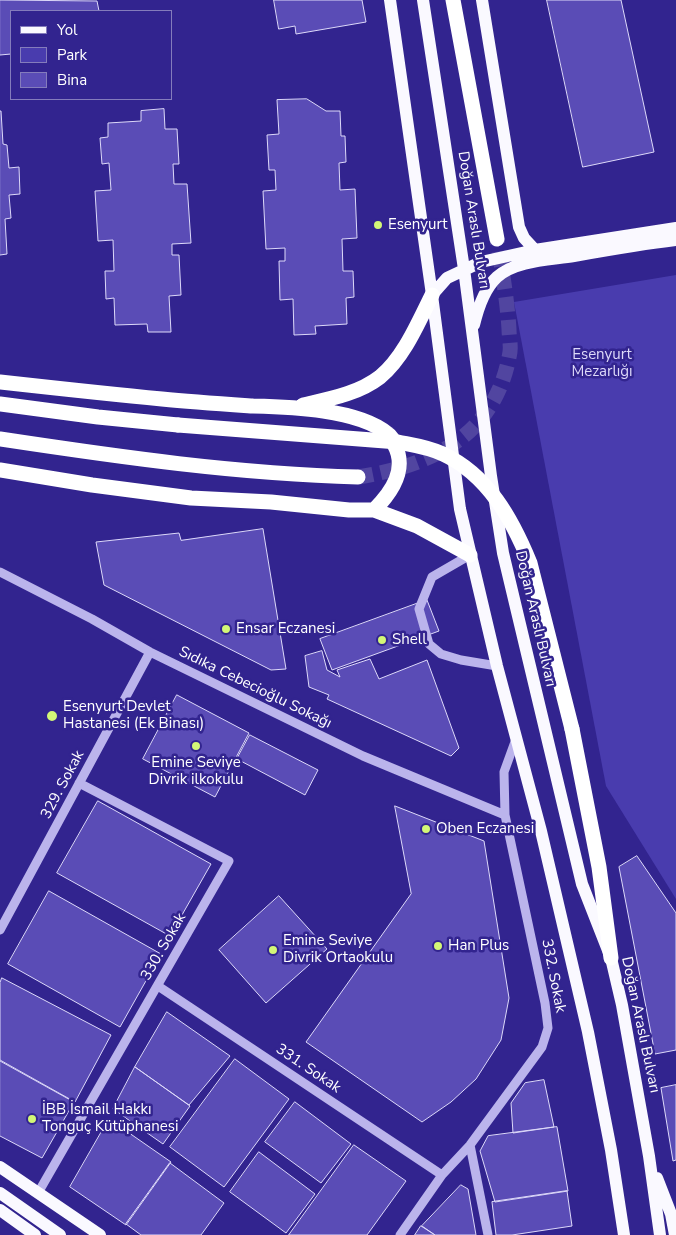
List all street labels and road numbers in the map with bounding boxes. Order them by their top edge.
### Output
street label: Doğan Araslı Bulvarı [453,150,493,290]
street label: Doğan Araslı Bulvarı [511,549,559,689]
street label: Sıdıka Cebecioğlu Sokağı [176,643,334,733]
street label: 329. Sokak [38,748,88,822]
street label: 330. Sokak [138,910,190,984]
street label: 332. Sokak [537,938,569,1014]
street label: Doğan Araslı Bulvarı [617,955,663,1095]
street label: 331. Sokak [272,1041,344,1097]

